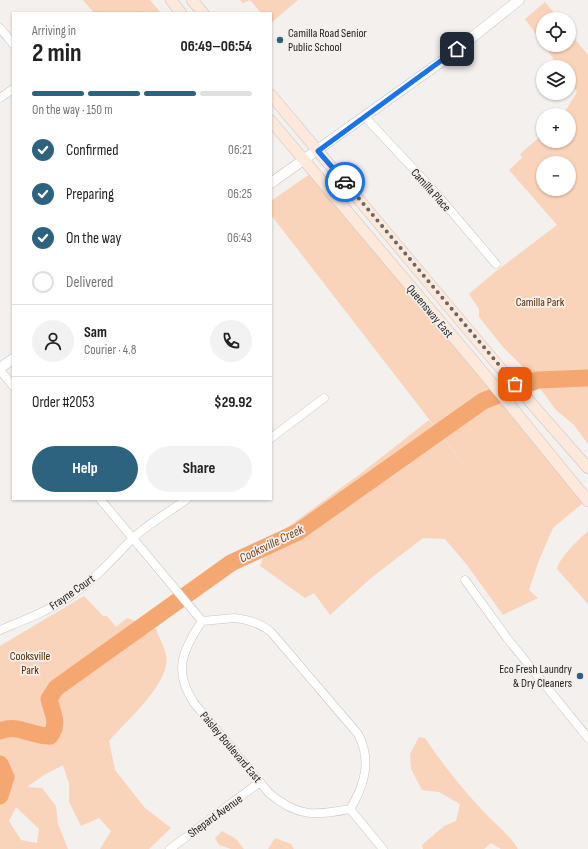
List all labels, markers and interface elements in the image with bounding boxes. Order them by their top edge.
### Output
map controls [536,12,576,196]
button: locate [536,12,576,52]
text: Arriving in [32,23,76,39]
place label: Camilla Road Senior Public School [288,26,367,55]
pin [440,32,474,66]
marker: Camilla Road Senior Public School [275,35,285,45]
text: 06:49–06:54 [181,37,252,56]
text: 2 min [32,38,82,69]
icon: home [446,38,468,60]
button: layers [536,60,576,100]
text: On the way · 150 m [32,102,113,118]
button: + [536,108,576,148]
icon: check [32,139,54,161]
text: Confirmed [66,141,119,160]
text: 06:21 [228,142,252,158]
button: − [536,156,576,196]
courier [325,162,365,202]
street label: Camilla Place [407,166,454,215]
icon: car [334,171,356,193]
icon: check [32,183,54,205]
text: Preparing [66,185,114,204]
text: 06:25 [227,186,252,202]
icon: check [32,227,54,249]
text: On the way [66,229,121,248]
text: 06:43 [227,230,252,246]
text: Delivered [66,273,113,292]
street label: Queensway East [403,282,456,341]
park label: Camilla Park [516,295,565,310]
button: person [32,320,74,362]
button: phone [210,320,252,362]
text: Sam [84,323,107,342]
text: Courier · 4.8 [84,342,136,358]
pin [498,367,532,401]
icon: bag [504,373,526,395]
text: Order #2053 [32,393,94,412]
text: $29.92 [214,393,252,412]
button: Help [32,446,138,492]
button: Share [146,446,252,492]
water label: Cooksville Creek [237,521,307,566]
street label: Frayne Court [47,571,98,613]
park label: Cooksville Park [10,649,50,678]
place label: Eco Fresh Laundry & Dry Cleaners [499,662,572,691]
marker: Eco Fresh Laundry & Dry Cleaners [575,671,585,681]
street label: Paisley Boulevard East [196,709,265,786]
street label: Shepard Avenue [185,791,246,841]

